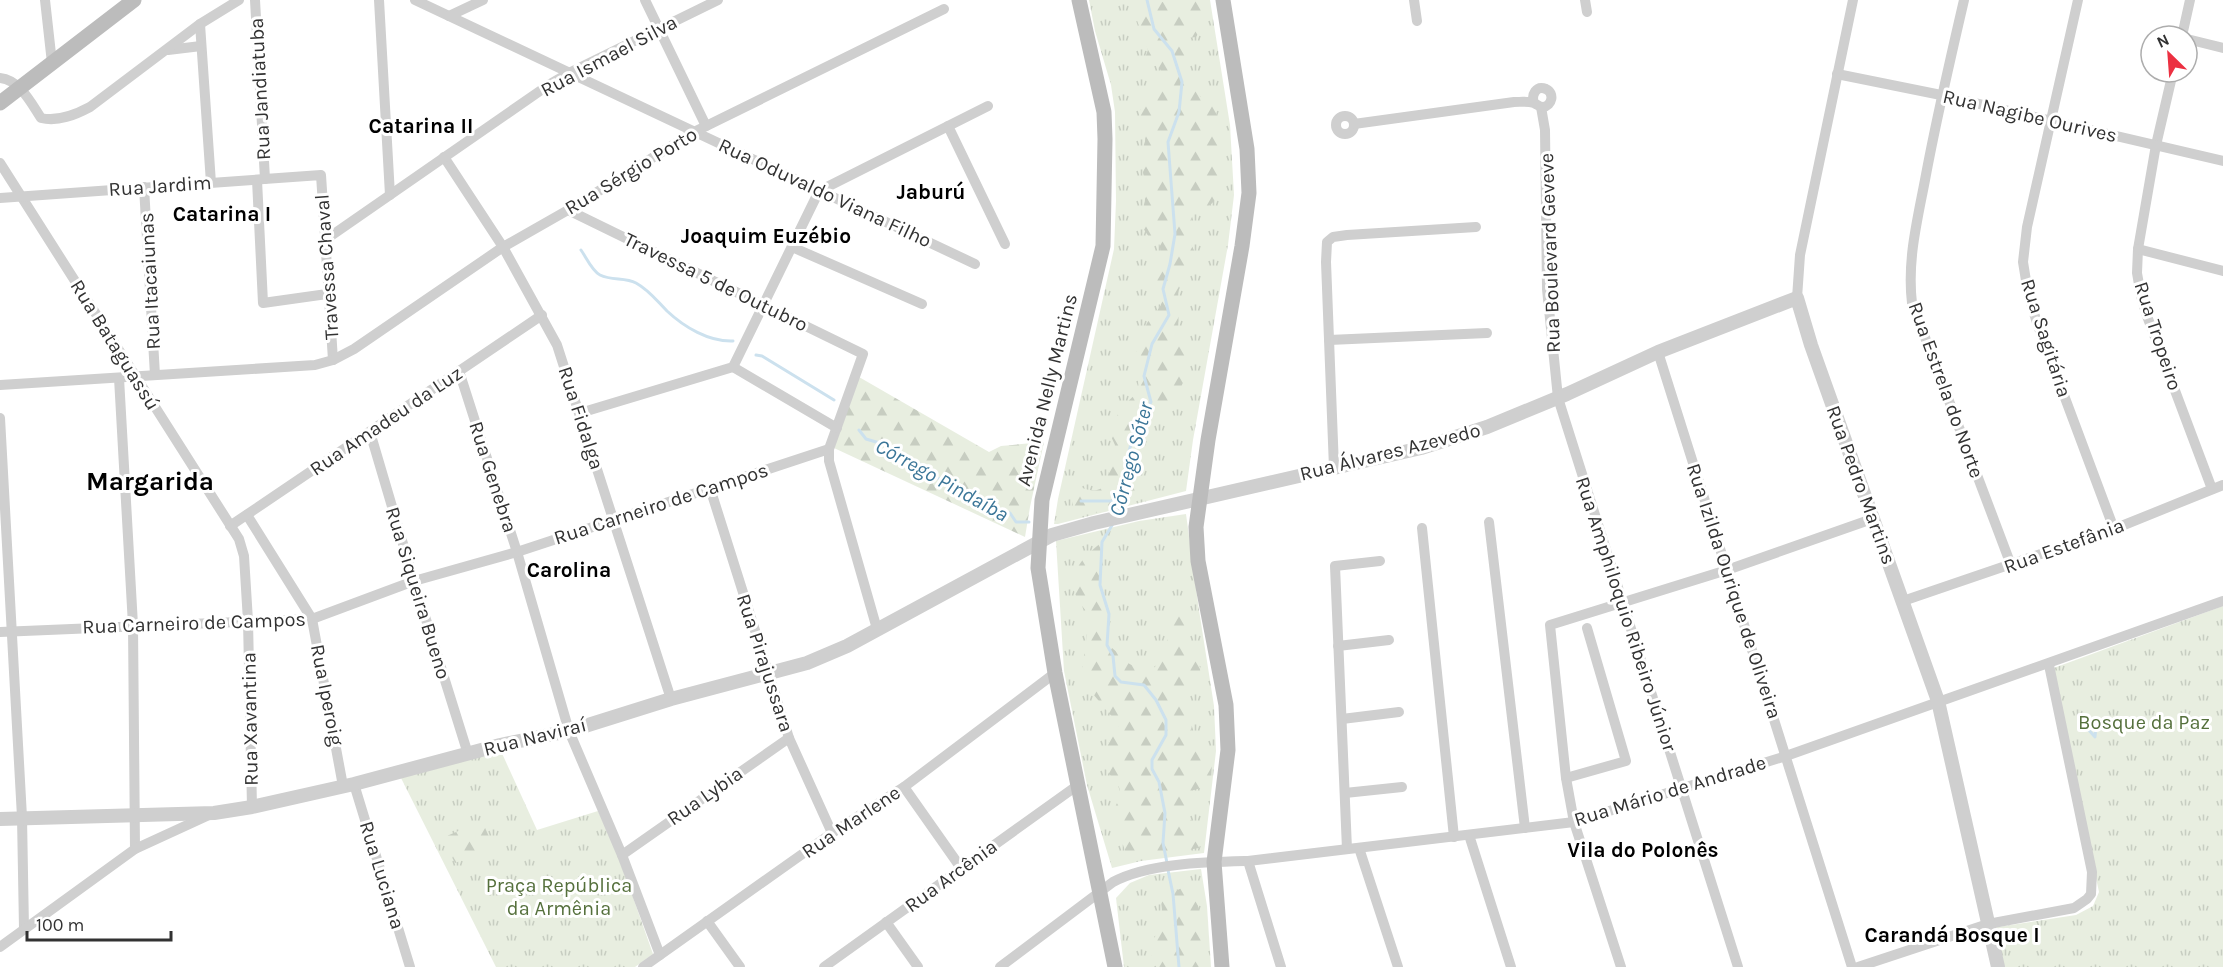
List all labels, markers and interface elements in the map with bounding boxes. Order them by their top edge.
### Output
street label: Rua Ismael Silva [537,10,681,102]
street label: Rua Jandiatuba [245,17,275,161]
north arrow [2139,24,2199,84]
text: N [2154,30,2172,52]
street label: Rua Nagibe Ourives [1941,85,2119,147]
district label: Catarina II [369,114,473,138]
street label: Rua Sérgio Porto [561,123,701,219]
street label: Rua Oduvaldo Viana Filho [715,133,935,253]
street label: Rua Boulevard Geveve [1535,153,1565,353]
street label: Rua Jardim [108,171,212,201]
district label: Jaburú [896,180,966,204]
street label: Travessa Chaval [310,193,344,341]
district label: Catarina I [173,202,271,226]
street label: Rua Itacaiunas [135,212,165,350]
district label: Joaquim Euzébio [681,224,851,249]
street label: Travessa 5 de Outubro [620,228,812,336]
street label: Rua Bataguassú [66,275,164,415]
street label: Rua Sagitária [2016,276,2076,400]
street label: Rua Tropeiro [2130,279,2186,393]
street label: Avenida Nelly Martins [1012,291,1082,489]
street label: Rua Estrela do Norte [1903,299,1989,481]
street label: Rua Amadeu da Luz [305,361,467,481]
street label: Rua Fidalga [553,363,609,473]
water label: Córrego Sóter [1104,398,1158,519]
street label: Rua Pedro Martins [1822,402,1900,568]
street label: Rua Álvares Azevedo [1297,417,1483,486]
street label: Rua Genebra [464,418,522,536]
water label: Córrego Pindaíba [871,434,1013,526]
street label: Rua Carneiro de Campos [551,458,771,550]
street label: Rua Izilda Ourique de Oliveira [1682,460,1786,722]
district label: Margarida [86,466,214,497]
street label: Rua Amphiloquio Ribeiro Júnior [1571,474,1682,755]
street label: Rua Siqueira Bueno [381,504,455,682]
street label: Rua Estefânia [2001,514,2127,578]
district label: Carolina [527,558,611,582]
street label: Rua Pirajussara [732,591,798,735]
street label: Rua Carneiro de Campos [82,608,306,638]
street label: Rua Iperoig [306,642,348,748]
street label: Rua Xavantina [237,652,263,786]
park label: Bosque da Paz [2078,711,2210,734]
street label: Rua Naviraí [481,713,589,761]
street label: Rua Mário de Andrade [1571,751,1769,831]
street label: Rua Lybia [663,762,747,830]
street label: Rua Marlene [798,781,904,863]
street label: Rua Luciana [355,818,409,932]
street label: Rua Arcênia [900,835,1002,917]
district label: Vila do Polonês [1567,838,1719,862]
park label: Praça República da Armênia [486,874,632,920]
scale bar [27,904,171,942]
text: 100 m [36,914,84,936]
district label: Carandá Bosque I [1864,923,2040,948]

